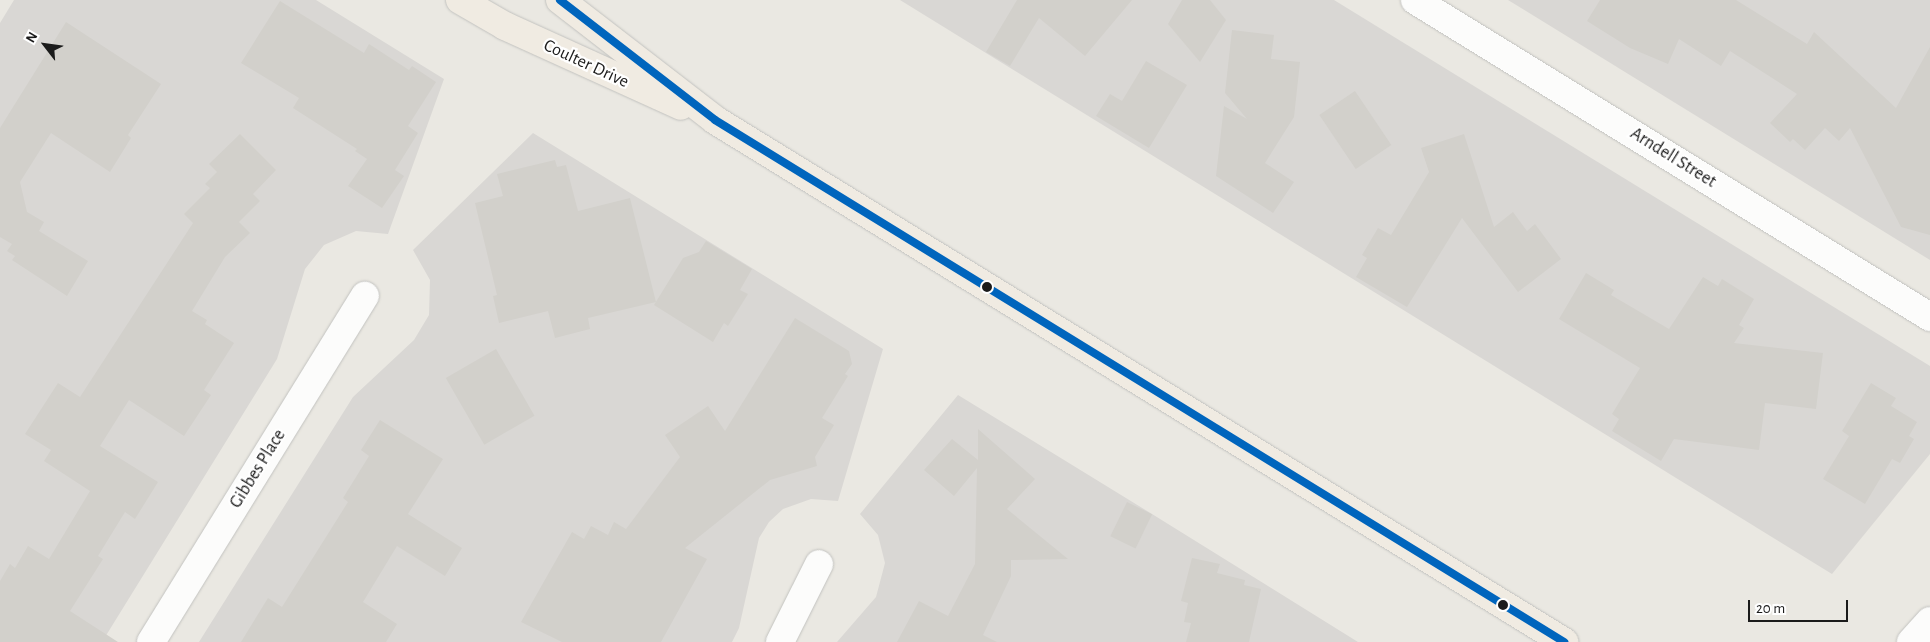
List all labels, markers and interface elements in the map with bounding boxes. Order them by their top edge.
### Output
north arrow [20,20,70,70]
text: N [24,30,41,45]
street label: Coulter Drive [540,35,632,93]
street label: Arndell Street [1626,123,1720,193]
unlabelled marker [982,282,992,292]
street label: Gibbes Place [225,426,291,512]
scale bar [1750,590,1850,622]
unlabelled marker [1498,600,1508,610]
text: 20 m [1756,601,1785,616]

